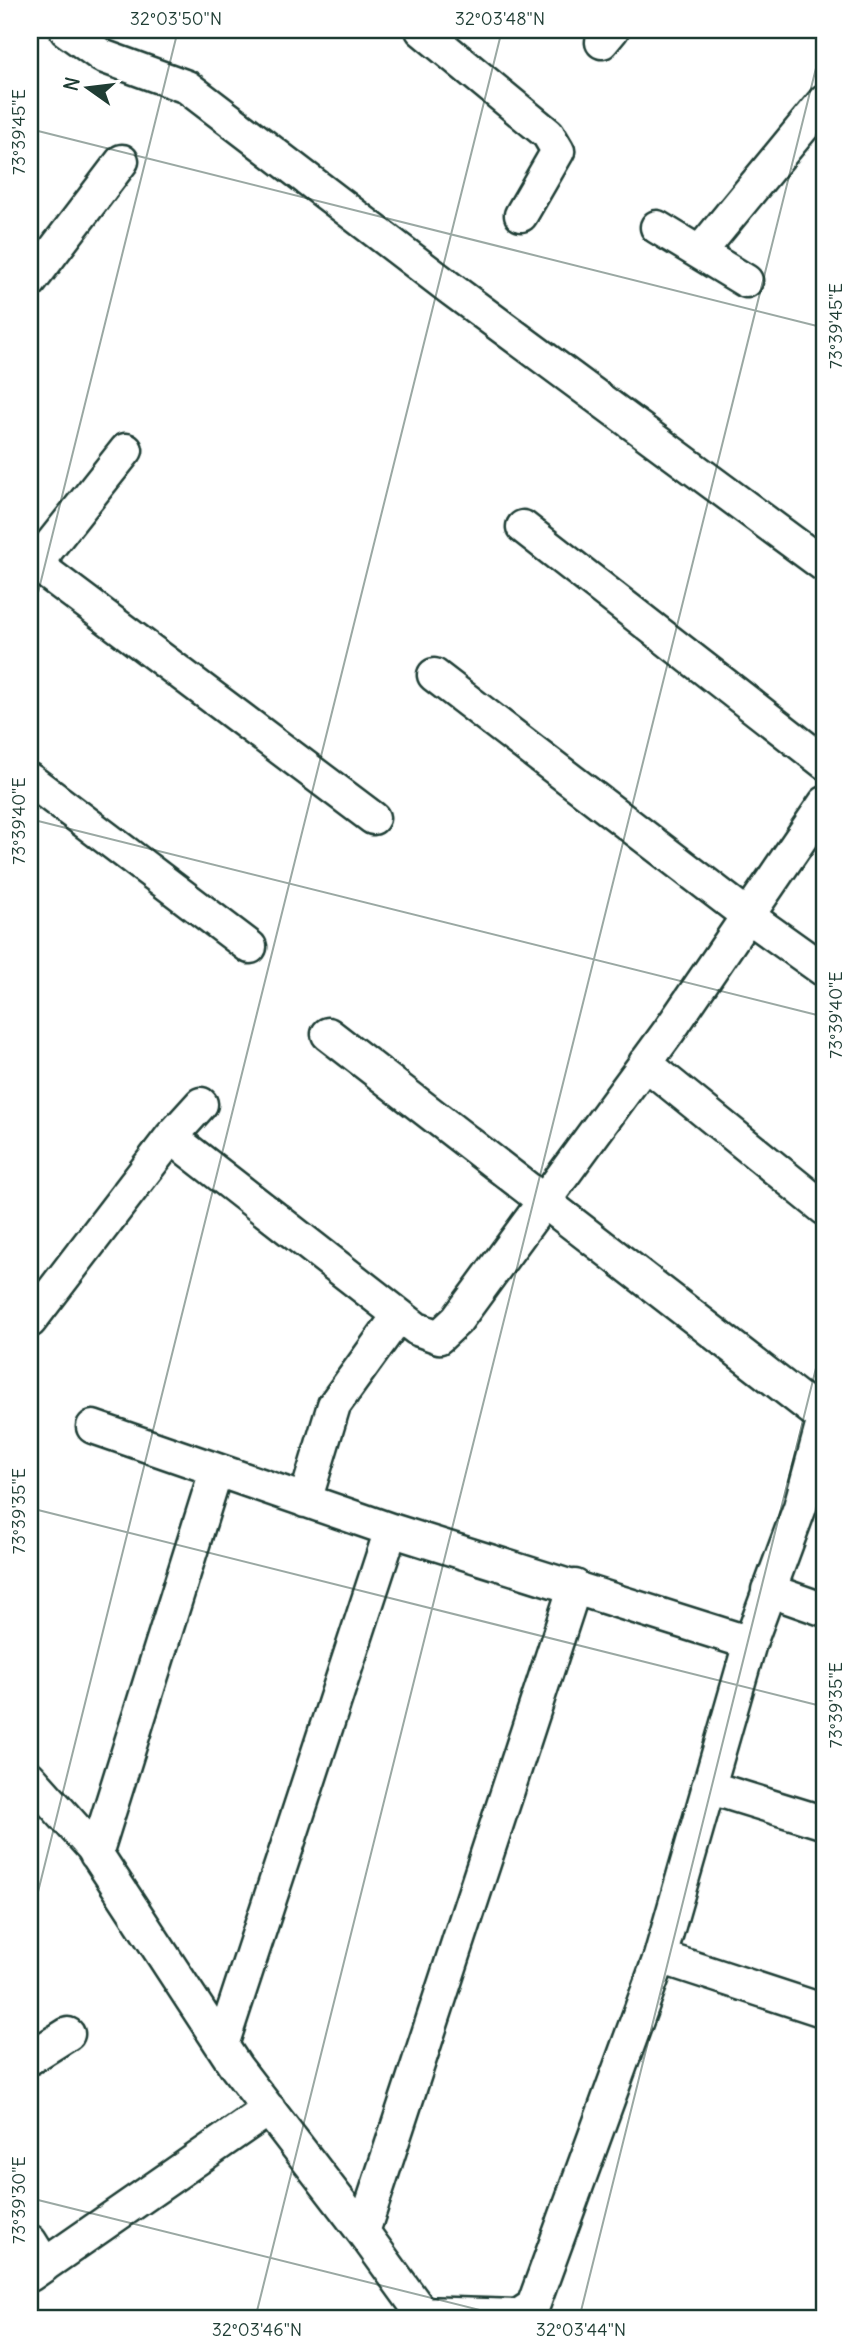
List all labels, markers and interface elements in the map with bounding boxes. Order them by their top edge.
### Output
text: 32°03'50"N [130,7,222,30]
text: 32°03'48"N [455,7,545,30]
north arrow [52,52,122,122]
text: N [58,75,85,93]
text: 73°39'45"E [7,89,30,175]
text: 73°39'45"E [824,283,847,369]
text: 73°39'40"E [7,777,30,865]
text: 73°39'40"E [824,971,847,1059]
text: 73°39'35"E [7,1468,30,1554]
text: 73°39'35"E [824,1662,847,1748]
text: 73°39'30"E [7,2156,30,2244]
text: 32°03'46"N [212,2318,302,2341]
text: 32°03'44"N [536,2318,626,2341]

